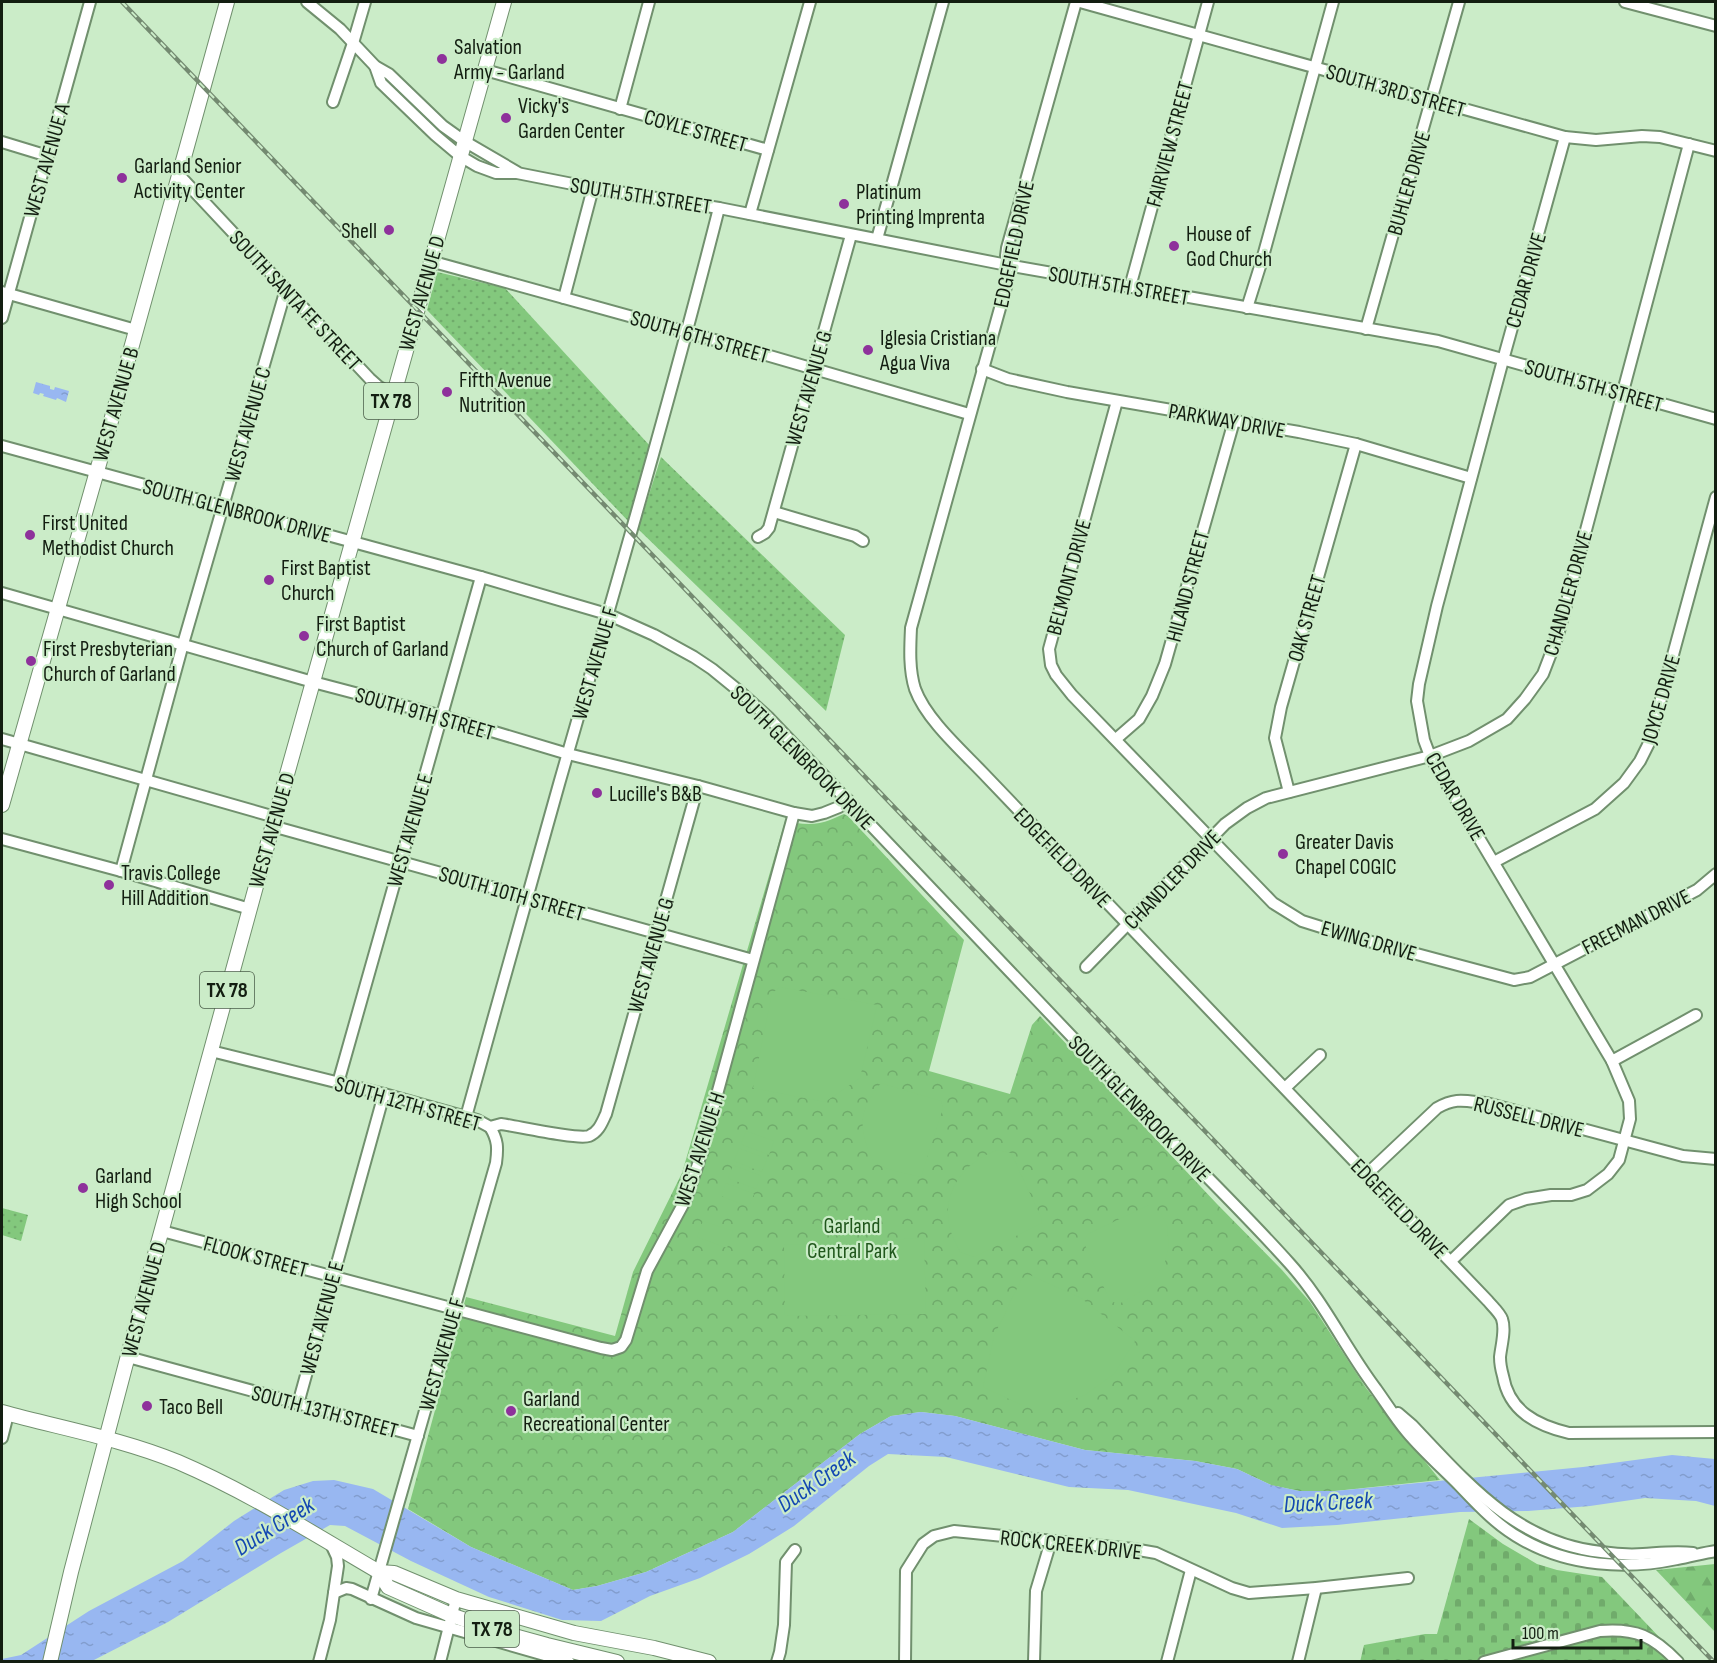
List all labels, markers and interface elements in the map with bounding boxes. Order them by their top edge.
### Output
place label: Salvation Army - Garland [453,34,565,86]
marker: Salvation Army - Garland [435,52,449,66]
street label: SOUTH 3RD STREET [1323,59,1469,124]
street label: FAIRVIEW STREET [1141,79,1200,210]
place label: Vicky's Garden Center [518,93,625,145]
street label: WEST AVENUE A [18,100,77,220]
street label: COYLE STREET [641,104,750,159]
marker: Vicky's Garden Center [499,111,513,125]
street label: BUHLER DRIVE [1382,128,1437,239]
place label: Garland Senior Activity Center [133,153,245,205]
marker: Garland Senior Activity Center [115,171,129,185]
street label: SOUTH 5TH STREET [568,172,713,221]
street label: EDGEFIELD DRIVE [988,178,1041,310]
place label: Platinum Printing Imprenta [856,179,985,231]
marker: Platinum Printing Imprenta [837,197,851,211]
place label: Shell [341,218,377,245]
place label: House of God Church [1186,221,1272,273]
marker: Shell [382,223,396,237]
street label: SOUTH SANTA FE STREET [223,225,367,377]
street label: CEDAR DRIVE [1500,230,1553,331]
street label: WEST AVENUE D [393,233,452,354]
marker: House of God Church [1167,239,1181,253]
street label: SOUTH 5TH STREET [1046,261,1191,312]
street label: SOUTH 6TH STREET [627,305,772,370]
place label: Iglesia Cristiana Agua Viva [879,325,996,377]
street label: WEST AVENUE G [780,328,839,449]
marker: Iglesia Cristiana Agua Viva [861,343,875,357]
street label: WEST AVENUE B [87,344,146,465]
street label: SOUTH 5TH STREET [1521,354,1666,419]
street label: WEST AVENUE C [219,364,278,485]
place label: Fifth Avenue Nutrition [459,367,552,419]
road number: TX 78 [364,383,418,419]
marker: Fifth Avenue Nutrition [440,385,454,399]
street label: PARKWAY DRIVE [1166,398,1287,445]
street label: SOUTH GLENBROOK DRIVE [140,473,334,550]
place label: First United Methodist Church [42,510,174,562]
street label: BELMONT DRIVE [1041,516,1098,638]
marker: First United Methodist Church [23,528,37,542]
street label: HILAND STREET [1161,528,1216,645]
street label: CHANDLER DRIVE [1538,528,1599,659]
place label: First Baptist Church [281,555,371,607]
street label: OAK STREET [1282,572,1333,665]
marker: First Baptist Church [262,573,276,587]
street label: WEST AVENUE F [566,604,624,723]
place label: First Baptist Church of Garland [316,611,449,663]
marker: First Baptist Church of Garland [297,629,311,643]
place label: First Presbyterian Church of Garland [43,636,176,688]
street label: JOYCE DRIVE [1636,652,1687,748]
marker: First Presbyterian Church of Garland [24,654,38,668]
street label: SOUTH GLENBROOK DRIVE [724,680,880,836]
street label: SOUTH 9TH STREET [352,682,497,747]
street label: CEDAR DRIVE [1419,748,1491,846]
street label: WEST AVENUE D [243,770,302,891]
street label: WEST AVENUE E [381,771,439,890]
place label: Lucille's B&B [609,781,702,808]
marker: Lucille's B&B [590,786,604,800]
street label: EDGEFIELD DRIVE [1007,802,1116,914]
street label: CHANDLER DRIVE [1119,824,1227,936]
place label: Greater Davis Chapel COGIC [1295,829,1397,881]
marker: Greater Davis Chapel COGIC [1276,847,1290,861]
place label: Travis College Hill Addition [121,860,221,912]
street label: SOUTH 10TH STREET [435,861,588,928]
marker: Travis College Hill Addition [102,878,116,892]
street label: FREEMAN DRIVE [1578,883,1696,961]
street label: WEST AVENUE G [622,895,681,1016]
street label: EWING DRIVE [1318,915,1419,968]
road number: TX 78 [200,972,254,1008]
street label: SOUTH GLENBROOK DRIVE [1062,1030,1216,1188]
street label: SOUTH 12TH STREET [331,1071,484,1138]
street label: WEST AVENUE H [669,1089,732,1210]
street label: RUSSELL DRIVE [1471,1091,1587,1144]
street label: EDGEFIELD DRIVE [1344,1153,1453,1265]
place label: Garland High School [95,1163,182,1215]
marker: Garland High School [76,1181,90,1195]
park label: Garland Central Park [807,1213,897,1265]
street label: FLOOK STREET [200,1231,311,1284]
street label: WEST AVENUE D [116,1239,173,1360]
street label: WEST AVENUE E [294,1259,351,1378]
street label: WEST AVENUE F [413,1295,471,1414]
street label: SOUTH 13TH STREET [248,1380,401,1445]
place label: Garland Recreational Center [523,1386,670,1438]
place label: Taco Bell [159,1394,223,1421]
marker: Taco Bell [140,1399,154,1413]
marker: Garland Recreational Center [504,1404,518,1418]
water label: Duck Creek [772,1443,862,1519]
water label: Duck Creek [1283,1486,1374,1519]
water label: Duck Creek [229,1490,321,1562]
street label: ROCK CREEK DRIVE [999,1525,1143,1566]
road number: TX 78 [465,1611,519,1647]
scale bar [1513,1612,1640,1650]
text: 100 m [1522,1623,1559,1644]

